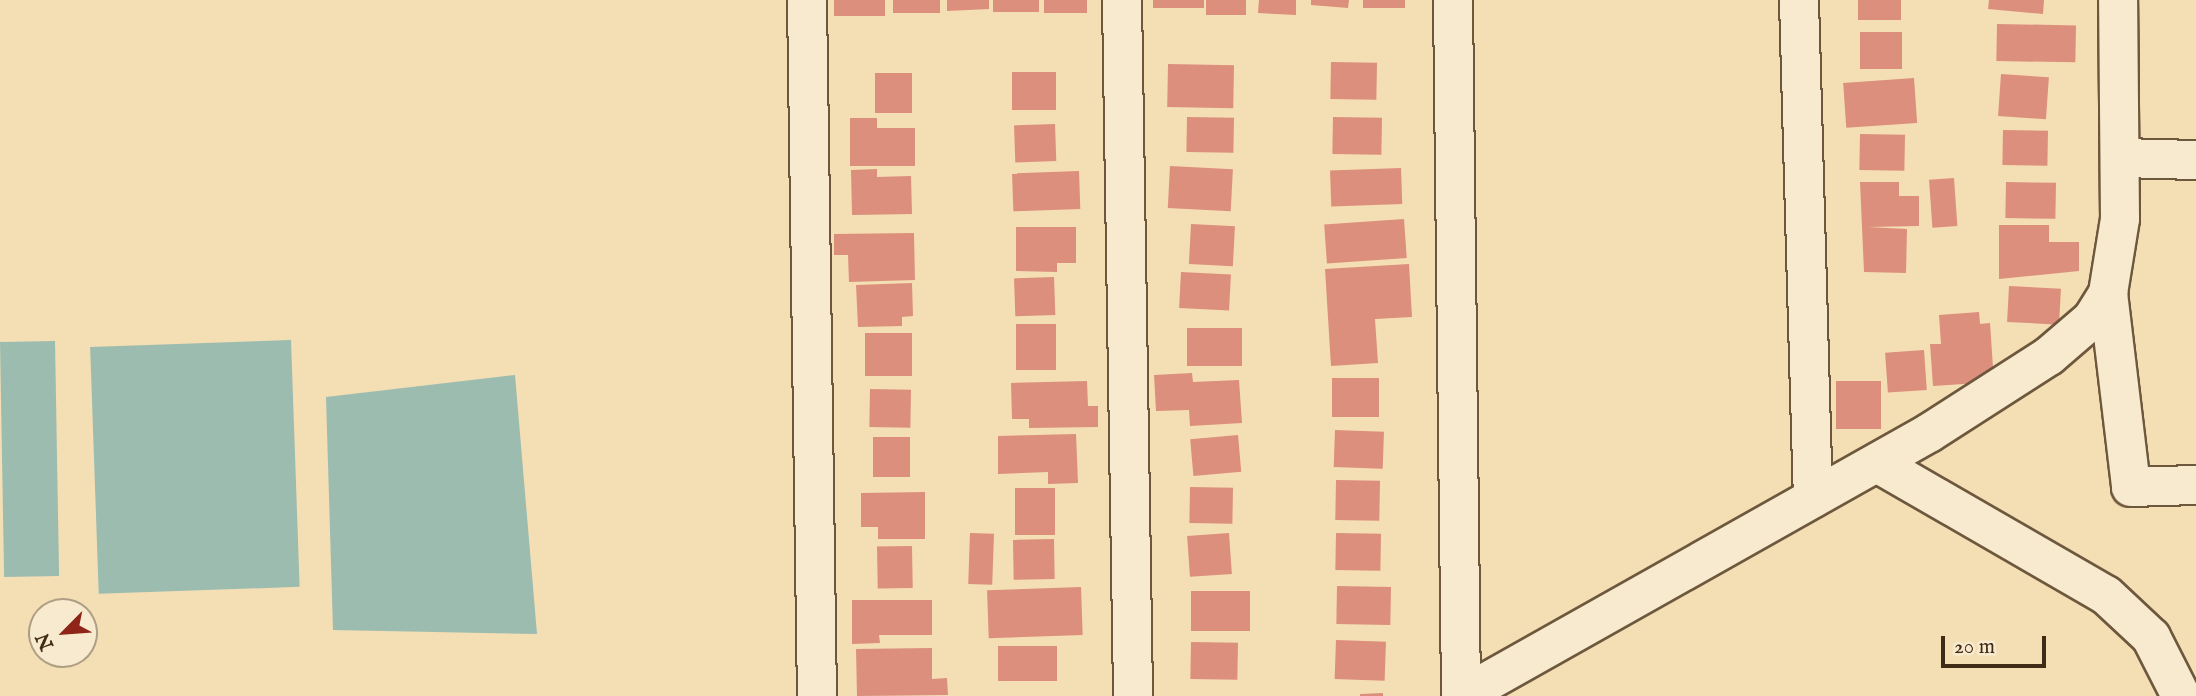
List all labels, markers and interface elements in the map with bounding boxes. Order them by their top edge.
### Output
north arrow [28,598,98,668]
scale bar [1944,622,2049,666]
text: N [31,629,60,654]
text: 20 m [1954,634,1995,661]

